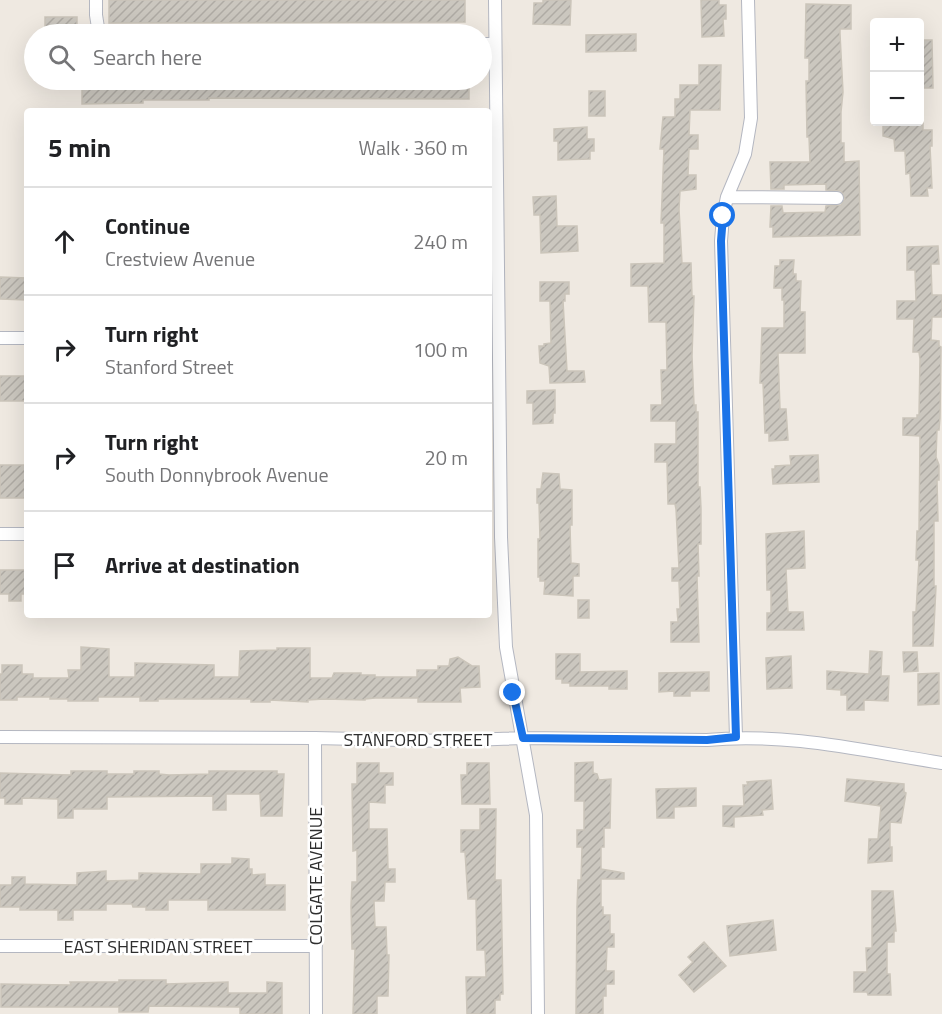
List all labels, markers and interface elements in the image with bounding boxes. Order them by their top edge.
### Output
map controls [870,18,924,126]
button: + [870,18,924,72]
search box [24,24,492,90]
text: Search here [93,40,202,74]
icon: search [45,41,78,74]
button: − [870,72,924,126]
text: 5 min [48,128,111,167]
text: Walk · 360 m [359,132,468,163]
route start [709,202,735,228]
text: Continue [105,209,190,243]
icon: ahead [48,225,81,258]
text: 240 m [413,226,468,257]
text: Crestview Avenue [105,243,255,274]
text: Turn right [105,317,199,351]
icon: right [48,333,81,366]
text: 100 m [413,334,468,365]
text: Stanford Street [105,351,234,382]
text: Turn right [105,425,199,459]
icon: right [48,441,81,474]
text: 20 m [424,442,468,473]
text: South Donnybrook Avenue [105,459,329,490]
text: Arrive at destination [105,548,300,582]
icon: arrive [48,549,81,582]
route end [499,679,525,705]
street label: STANFORD STREET [344,726,493,753]
street label: COLGATE AVENUE [302,807,329,945]
street label: EAST SHERIDAN STREET [63,933,253,960]

